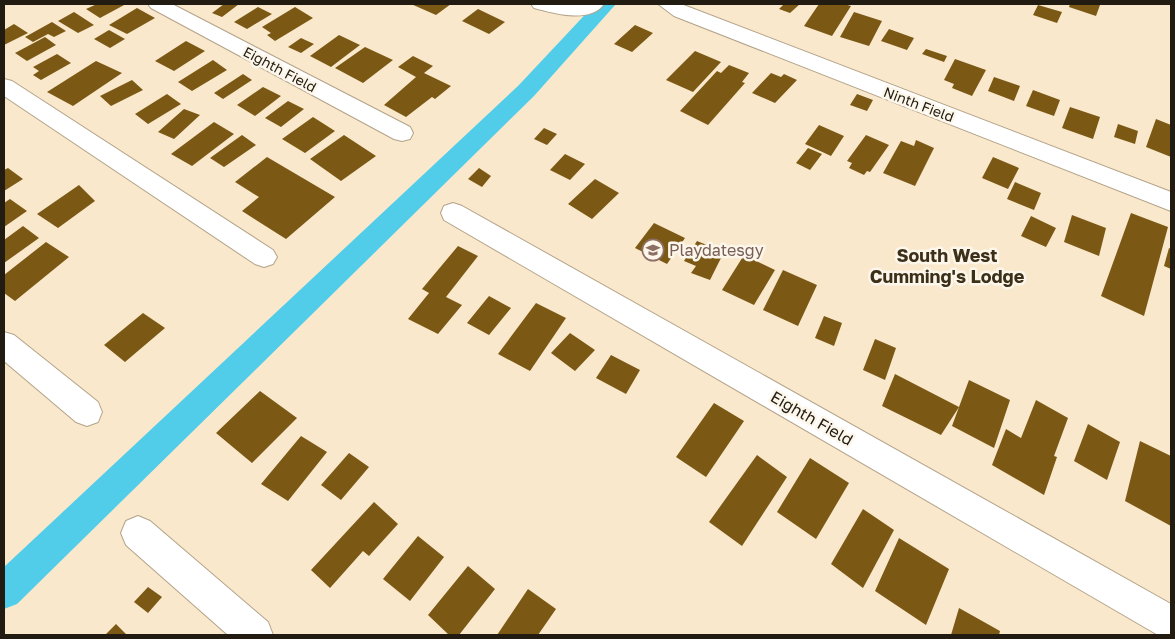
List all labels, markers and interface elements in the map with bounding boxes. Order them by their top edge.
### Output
street label: Eighth Field [241,43,319,95]
street label: Ninth Field [882,83,956,125]
school or university icon: Playdatesgy [641,238,665,262]
place label: Playdatesgy [669,240,764,260]
district label: South West Cumming's Lodge [870,244,1025,287]
street label: Eighth Field [767,386,857,450]

